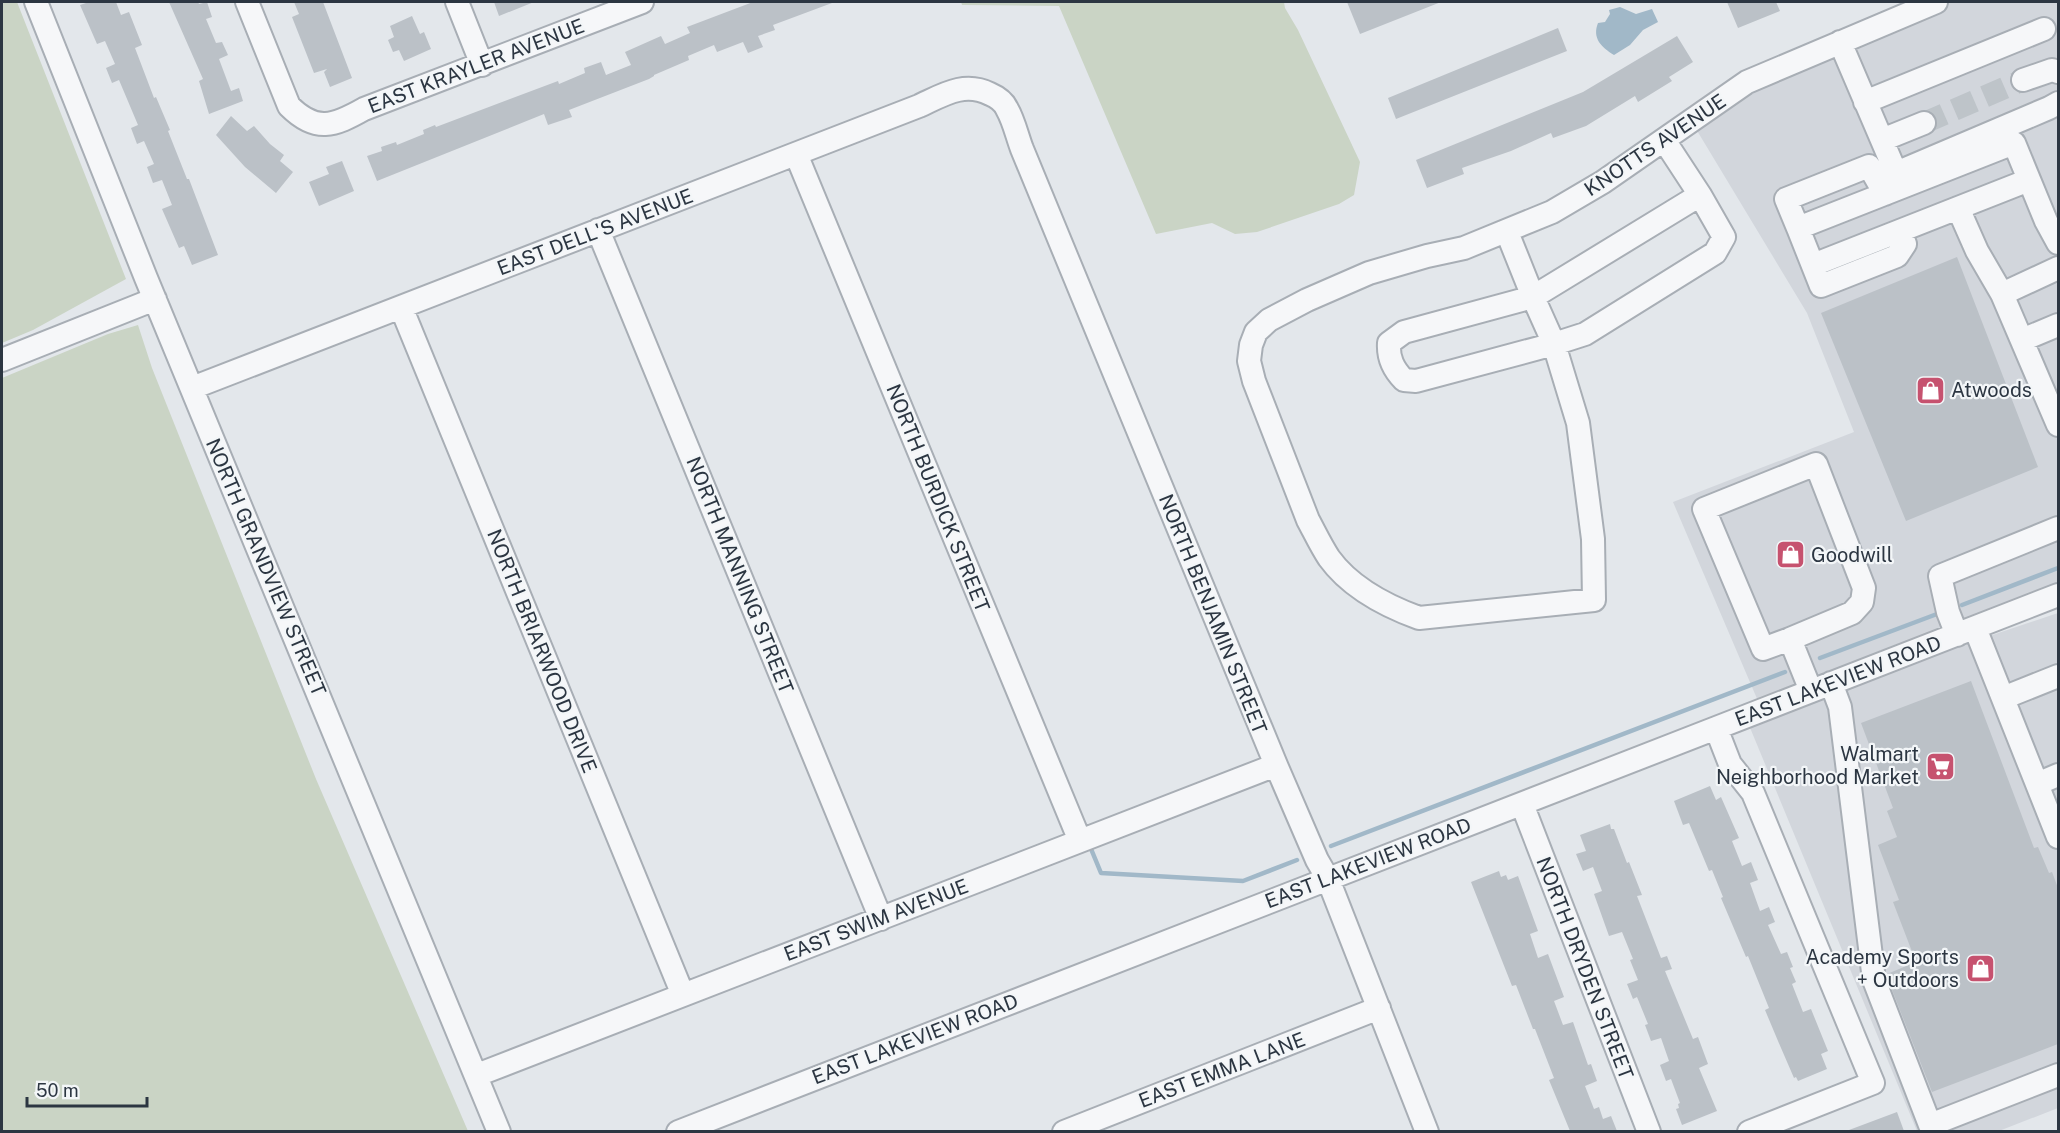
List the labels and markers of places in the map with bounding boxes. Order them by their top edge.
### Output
shop icon: Atwoods [1914,374,1946,406]
place label: Atwoods [1951,378,2032,402]
shop icon: Goodwill [1774,539,1806,571]
place label: Goodwill [1811,543,1893,567]
place label: Walmart Neighborhood Market [1716,742,1919,789]
supermarket icon: Walmart Neighborhood Market [1924,750,1956,782]
place label: Academy Sports + Outdoors [1806,945,1959,992]
shop icon: Academy Sports + Outdoors [1964,952,1996,984]

